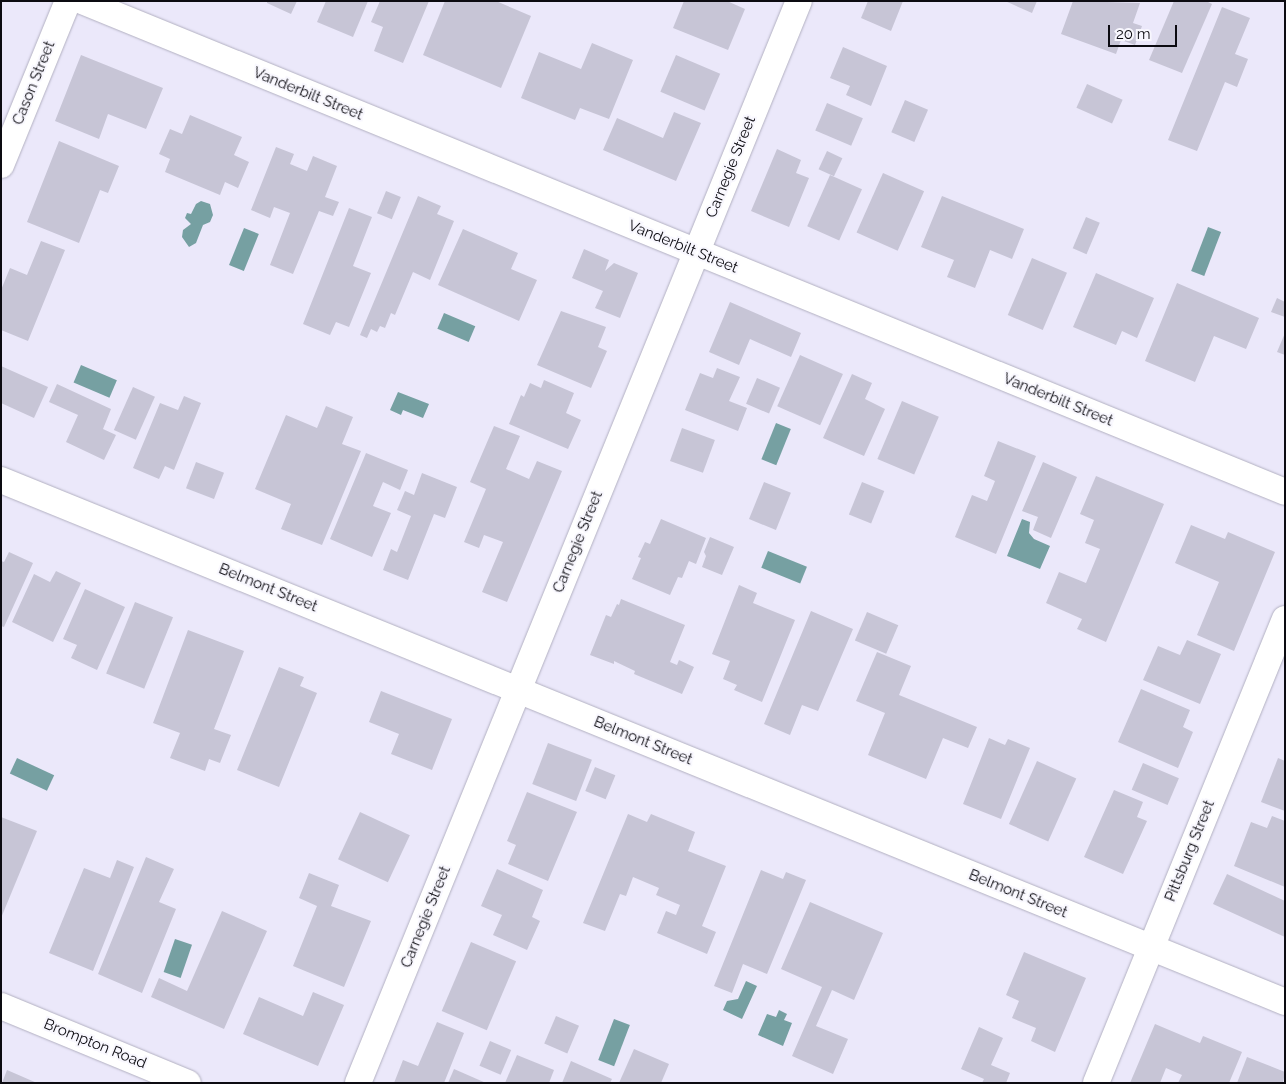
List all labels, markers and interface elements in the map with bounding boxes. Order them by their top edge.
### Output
scale bar [1111,15,1180,47]
text: 20 m [1116,25,1151,43]
street label: Cason Street [9,38,59,128]
street label: Vanderbilt Street [250,64,366,124]
street label: Carnegie Street [702,114,760,220]
street label: Vanderbilt Street [625,217,741,277]
street label: Vanderbilt Street [1000,370,1116,430]
street label: Carnegie Street [549,489,607,595]
street label: Belmont Street [216,560,320,616]
street label: Belmont Street [591,713,695,769]
street label: Pittsburg Street [1161,798,1219,904]
street label: Carnegie Street [397,864,455,970]
street label: Belmont Street [966,866,1070,922]
street label: Brompton Road [41,1015,149,1073]

